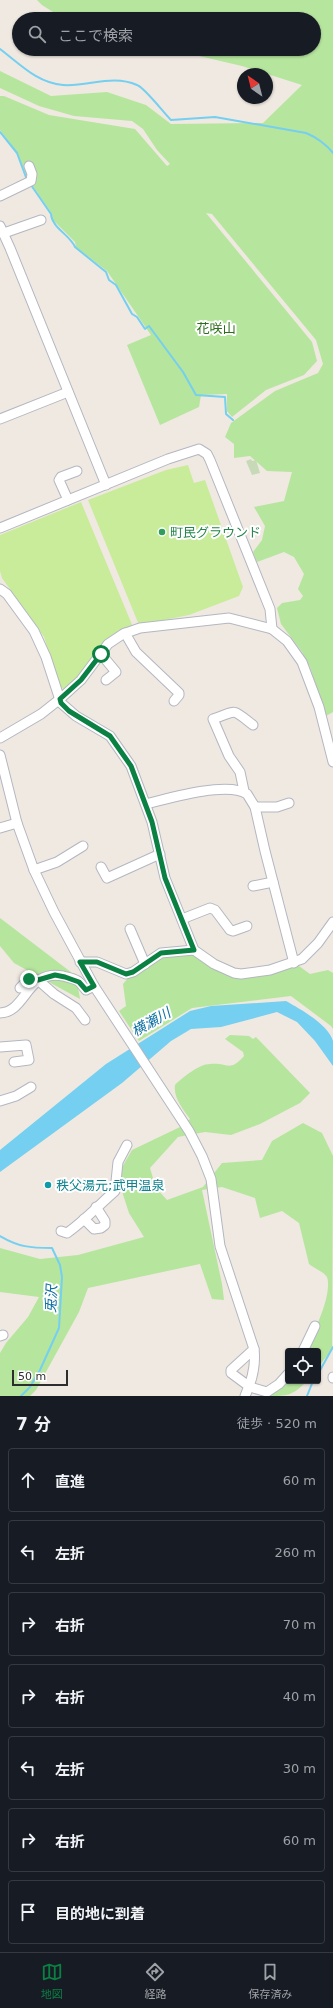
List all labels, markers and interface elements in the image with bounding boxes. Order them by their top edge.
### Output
search box [12,12,321,56]
icon: search [26,23,48,45]
text: ここで検索 [58,27,133,45]
north arrow [237,68,273,104]
park label: 花咲山 [196,321,236,336]
place label: 町民グラウンド [170,525,261,540]
marker: 町民グラウンド [157,527,167,537]
route start [92,645,110,663]
route end [20,970,38,988]
water label: 横瀬川 [129,1004,175,1039]
place label: 秩父湯元;武甲温泉 [56,1178,164,1193]
marker: 秩父湯元;武甲温泉 [43,1180,53,1190]
water label: 兎沢 [42,1283,60,1313]
map controls [285,1348,321,1384]
button: locate [285,1348,321,1384]
scale bar [12,1368,68,1387]
text: 50 m [18,1370,46,1383]
text: 7 分 [16,1414,51,1434]
text: 徒歩 · 520 m [237,1416,317,1431]
icon: ahead [17,1469,39,1491]
text: 直進 [55,1473,85,1491]
text: 60 m [283,1473,316,1488]
icon: left [17,1541,39,1563]
text: 左折 [55,1545,85,1563]
text: 260 m [274,1545,316,1560]
icon: right [17,1613,39,1635]
text: 右折 [55,1617,85,1635]
text: 70 m [283,1617,316,1632]
icon: right [17,1685,39,1707]
text: 右折 [55,1689,85,1707]
text: 40 m [283,1689,316,1704]
icon: left [17,1757,39,1779]
text: 左折 [55,1761,85,1779]
text: 30 m [283,1761,316,1776]
icon: right [17,1829,39,1851]
text: 右折 [55,1833,85,1851]
text: 60 m [283,1833,316,1848]
icon: arrive [17,1901,39,1923]
text: 目的地に到着 [55,1905,145,1923]
tab: 地図 [41,1961,63,2001]
tab: 経路 [144,1961,166,2001]
tab: 保存済み [248,1961,292,2001]

